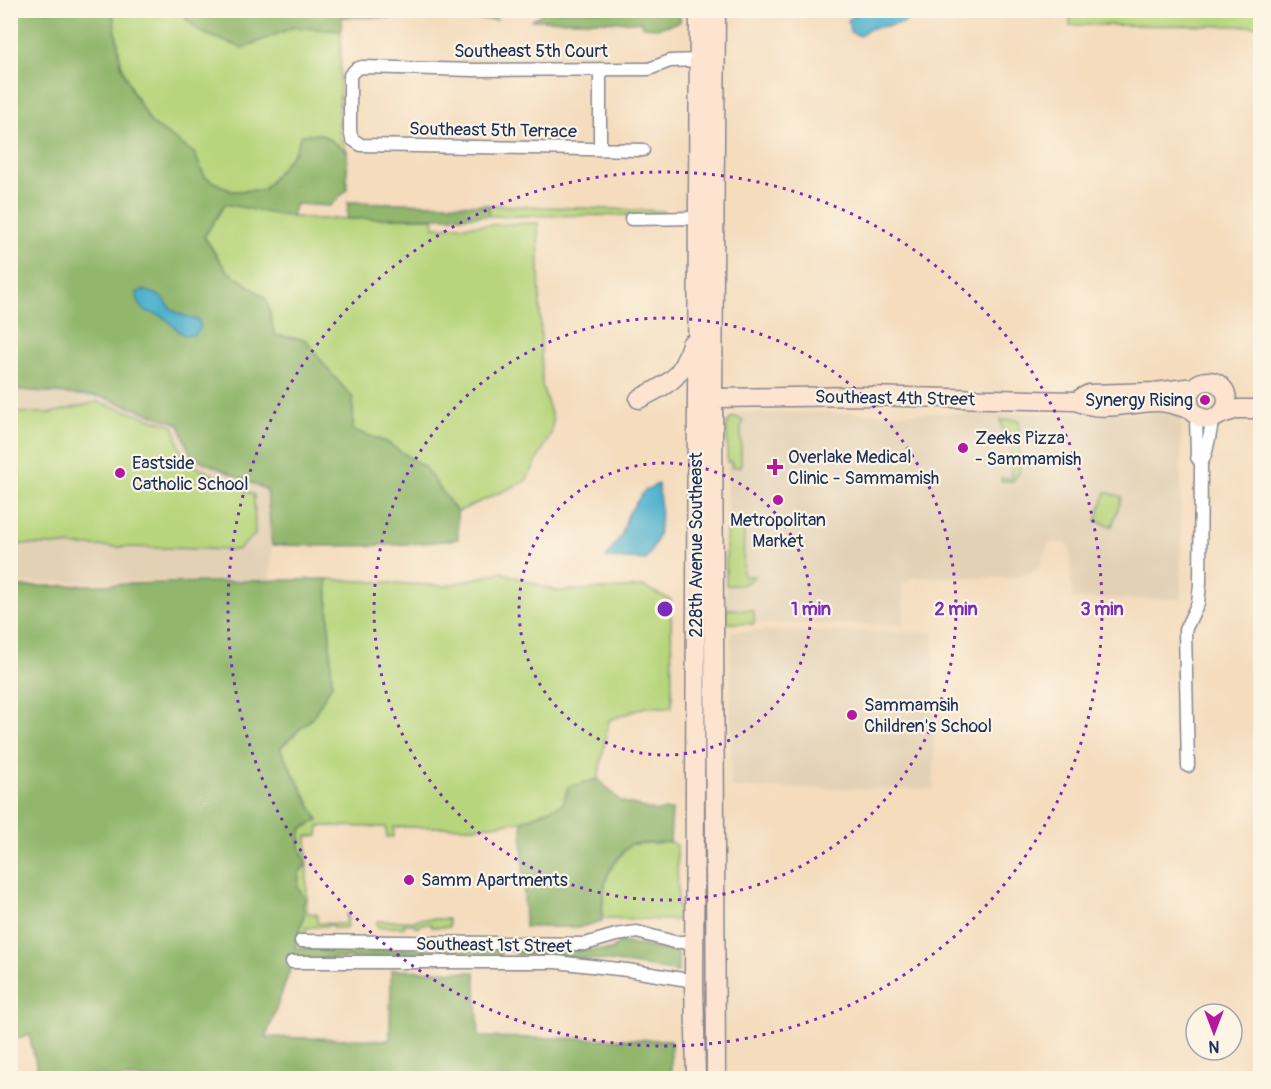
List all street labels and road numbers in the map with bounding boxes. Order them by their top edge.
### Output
street label: Southeast 5th Court [454,40,609,63]
street label: Southeast 5th Terrace [409,118,577,143]
street label: Southeast 4th Street [815,386,976,411]
street label: 228th Avenue Southeast [685,452,708,638]
street label: Southeast 1st Street [416,933,573,958]

